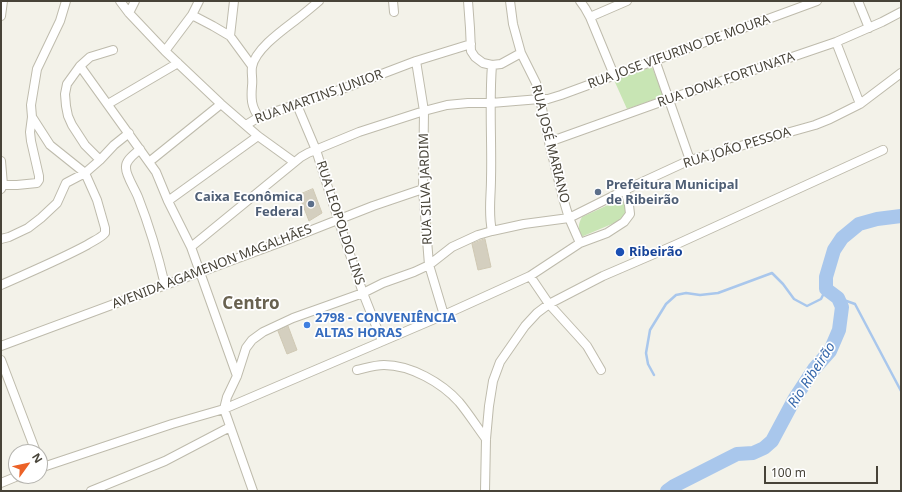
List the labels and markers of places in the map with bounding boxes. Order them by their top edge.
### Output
place label: Prefeitura Municipal de Ribeirão [606,177,738,208]
marker: Prefeitura Municipal de Ribeirão [593,187,603,197]
place label: Caixa Econômica Federal [195,189,303,220]
marker: Caixa Econômica Federal [306,199,316,209]
place label: Ribeirão [629,244,683,260]
marker: Ribeirão [614,246,626,258]
place label: 2798 - CONVENIÊNCIA ALTAS HORAS [315,310,456,341]
marker: 2798 - CONVENIÊNCIA ALTAS HORAS [302,320,312,330]

